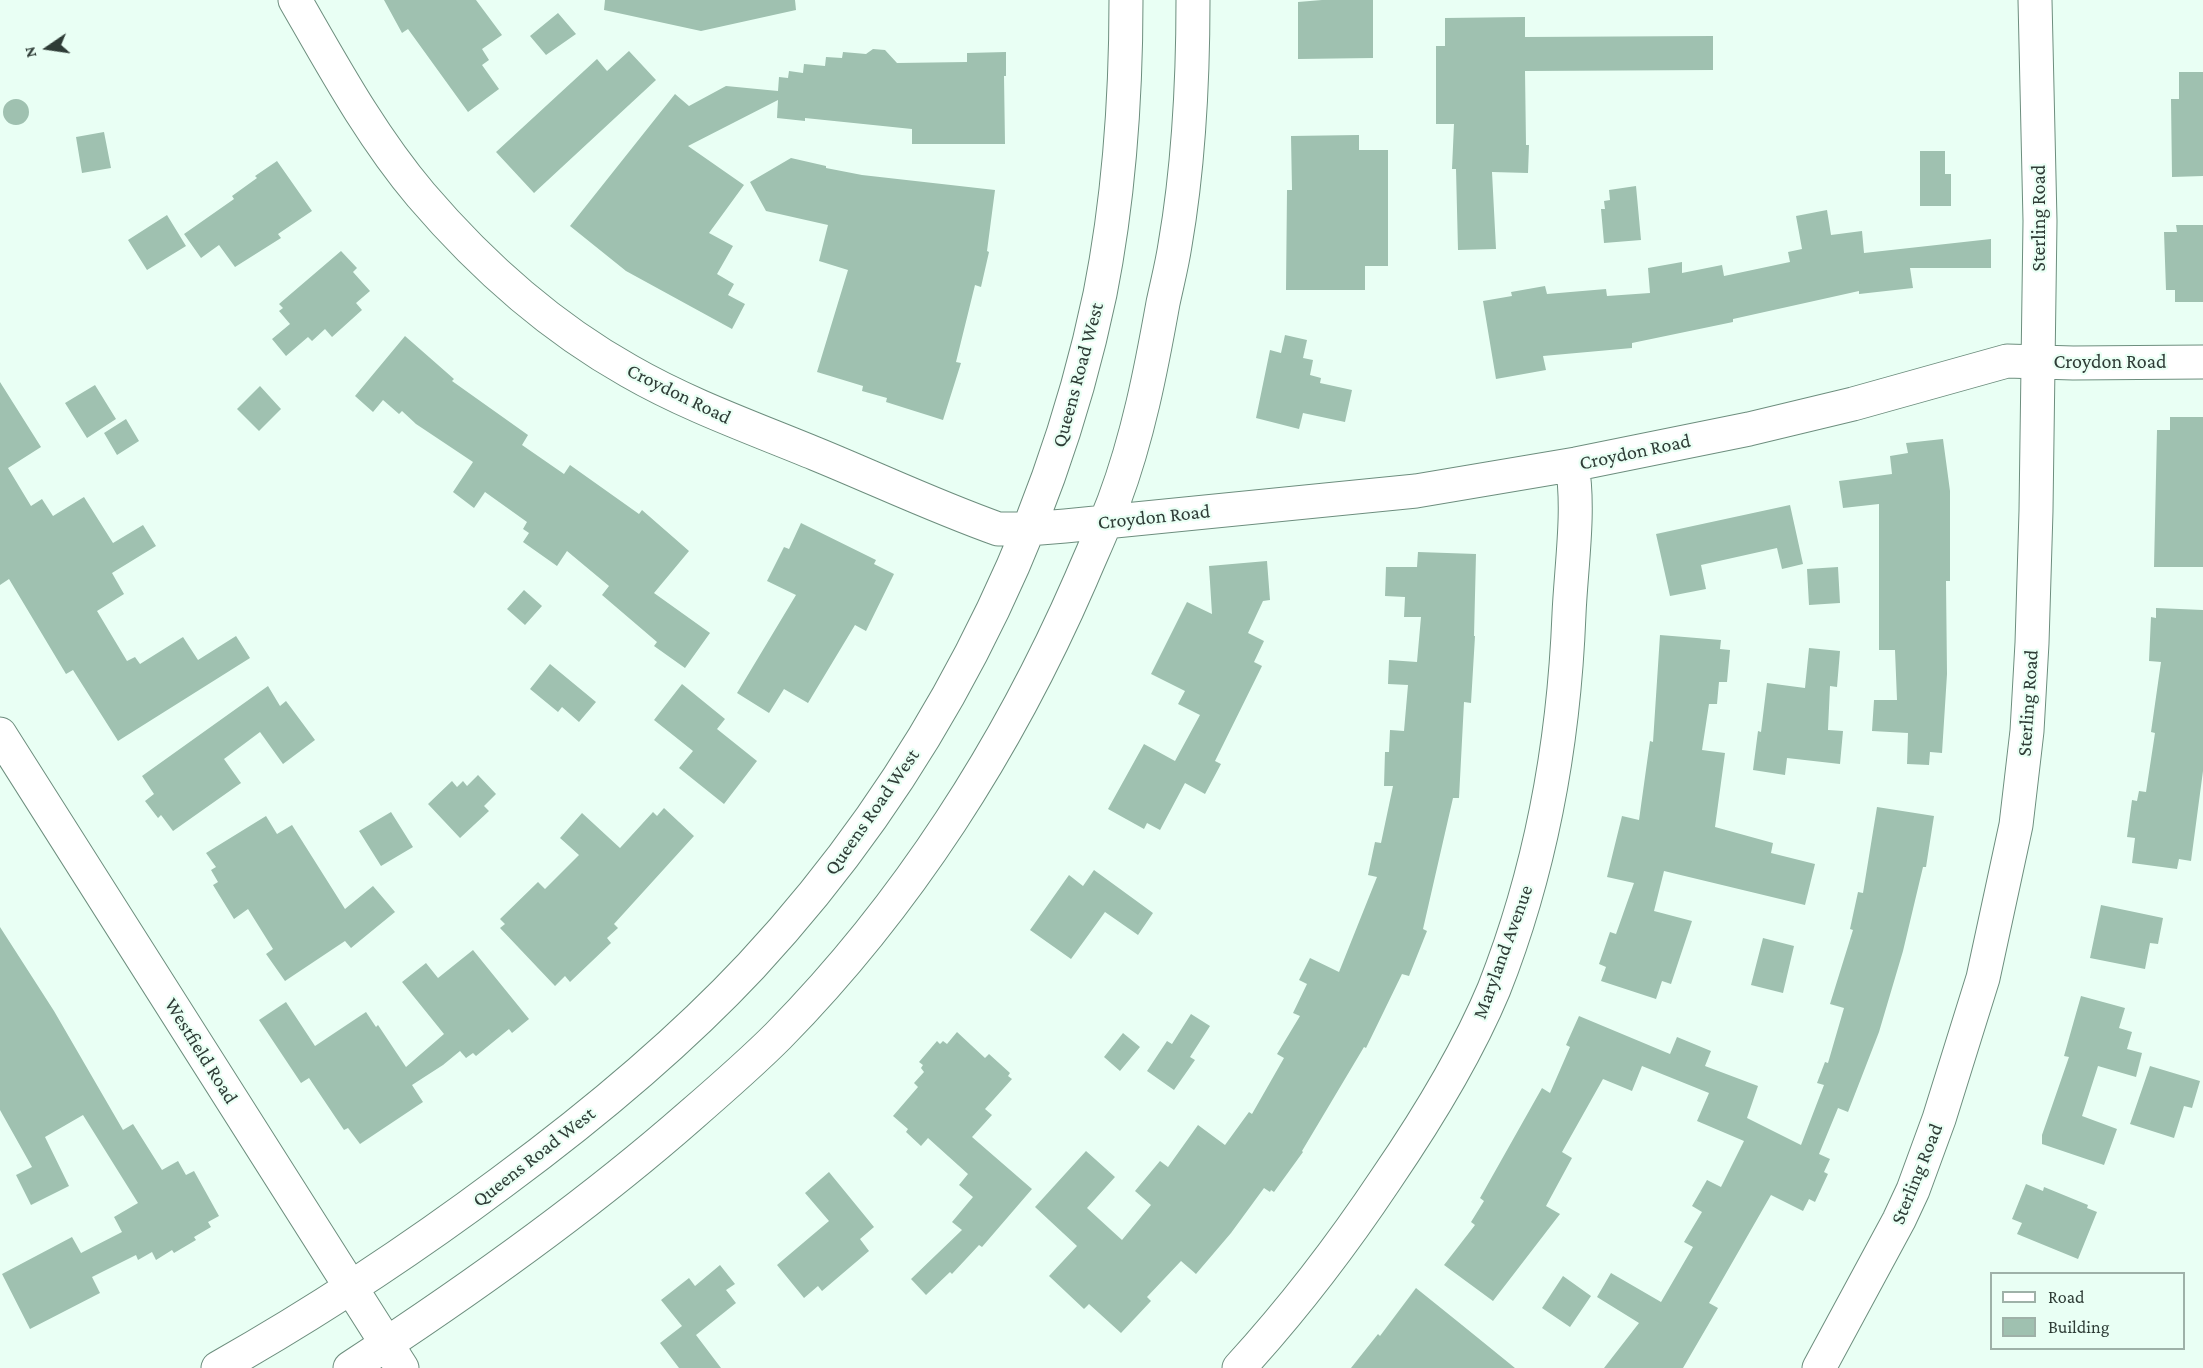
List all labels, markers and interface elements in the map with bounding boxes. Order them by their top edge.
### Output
north arrow [18,18,78,78]
text: N [20,45,39,59]
street label: Sterling Road [2027,165,2051,271]
street label: Queens Road West [1047,300,1109,450]
street label: Croydon Road [2054,350,2166,374]
street label: Croydon Road [623,358,735,430]
street label: Croydon Road [1577,429,1693,475]
street label: Croydon Road [1097,499,1211,535]
street label: Sterling Road [2012,649,2044,757]
street label: Queens Road West [819,744,925,880]
street label: Maryland Avenue [1468,882,1538,1022]
street label: Westfield Road [159,994,243,1108]
street label: Queens Road West [468,1102,600,1212]
street label: Sterling Road [1886,1120,1948,1228]
legend [1990,1272,2185,1350]
text: Road [2048,1287,2085,1307]
text: Building [2048,1317,2109,1337]

